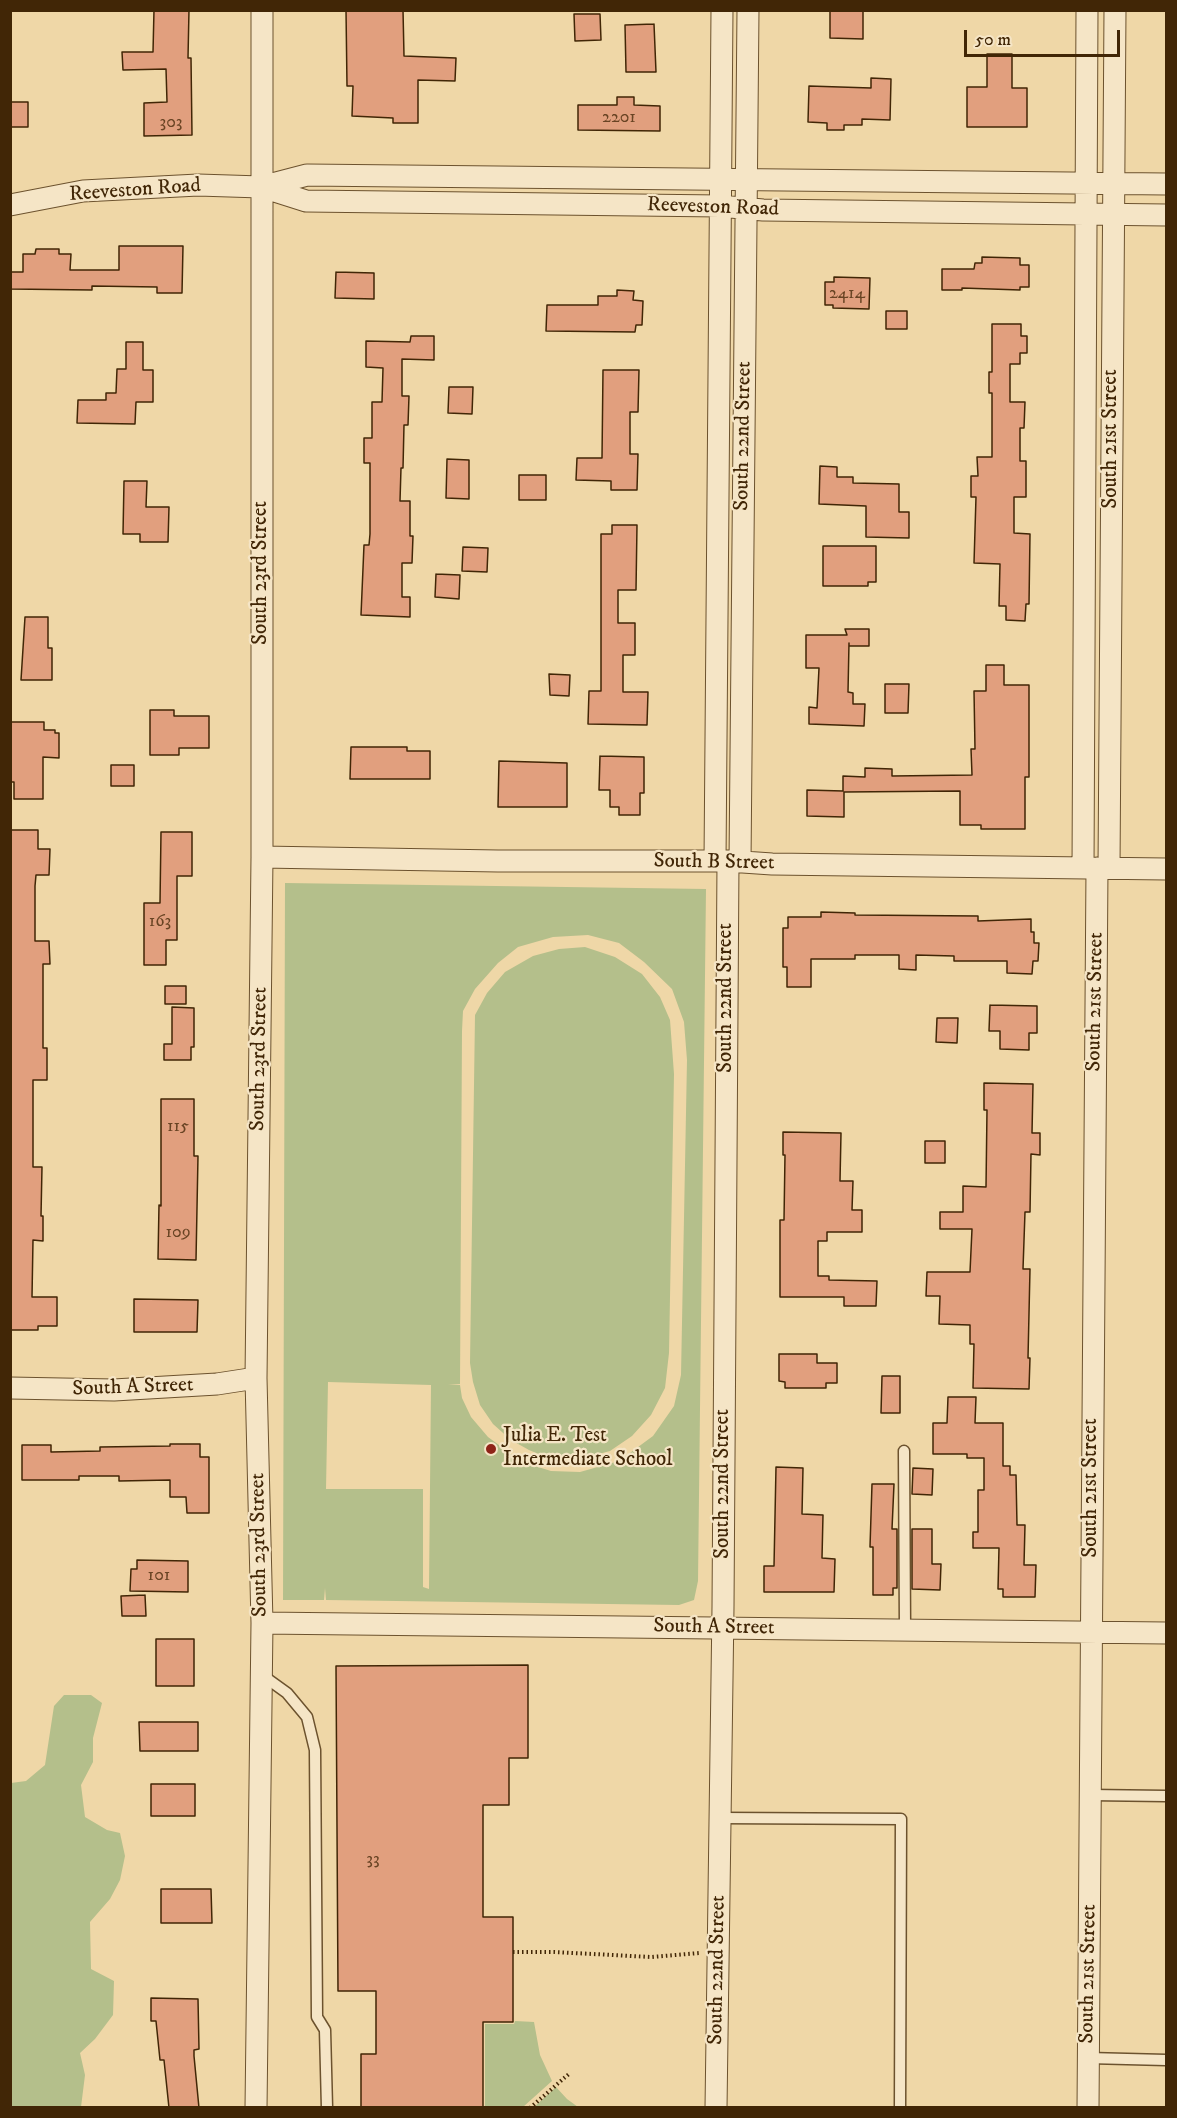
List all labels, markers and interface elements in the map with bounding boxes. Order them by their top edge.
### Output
scale bar [967,18,1123,56]
text: 50 m [975,29,1011,51]
house number: 2201 [602,107,636,129]
house number: 303 [159,112,183,134]
street label: Reeveston Road [68,174,202,208]
street label: Reeveston Road [647,193,779,223]
house number: 2414 [829,283,865,305]
street label: South 22nd Street [730,361,758,511]
street label: South 21st Street [1099,369,1125,509]
street label: South 23rd Street [249,501,275,645]
street label: South B Street [653,849,775,877]
house number: 163 [149,911,171,933]
street label: South 22nd Street [714,923,740,1073]
street label: South 21st Street [1082,932,1110,1072]
street label: South 23rd Street [246,987,274,1131]
house number: 115 [167,1116,189,1138]
house number: 109 [165,1222,191,1244]
street label: South A Street [72,1373,194,1403]
street label: South 22nd Street [711,1409,737,1559]
street label: South 21st Street [1079,1418,1105,1558]
place label: Julia E. Test Intermediate School [503,1424,673,1474]
marker: Julia E. Test Intermediate School [484,1442,498,1456]
street label: South 23rd Street [246,1473,274,1617]
house number: 101 [148,1565,170,1587]
street label: South A Street [653,1614,775,1642]
house number: 33 [366,1849,380,1871]
street label: South 22nd Street [704,1895,732,2045]
street label: South 21st Street [1075,1904,1103,2044]

